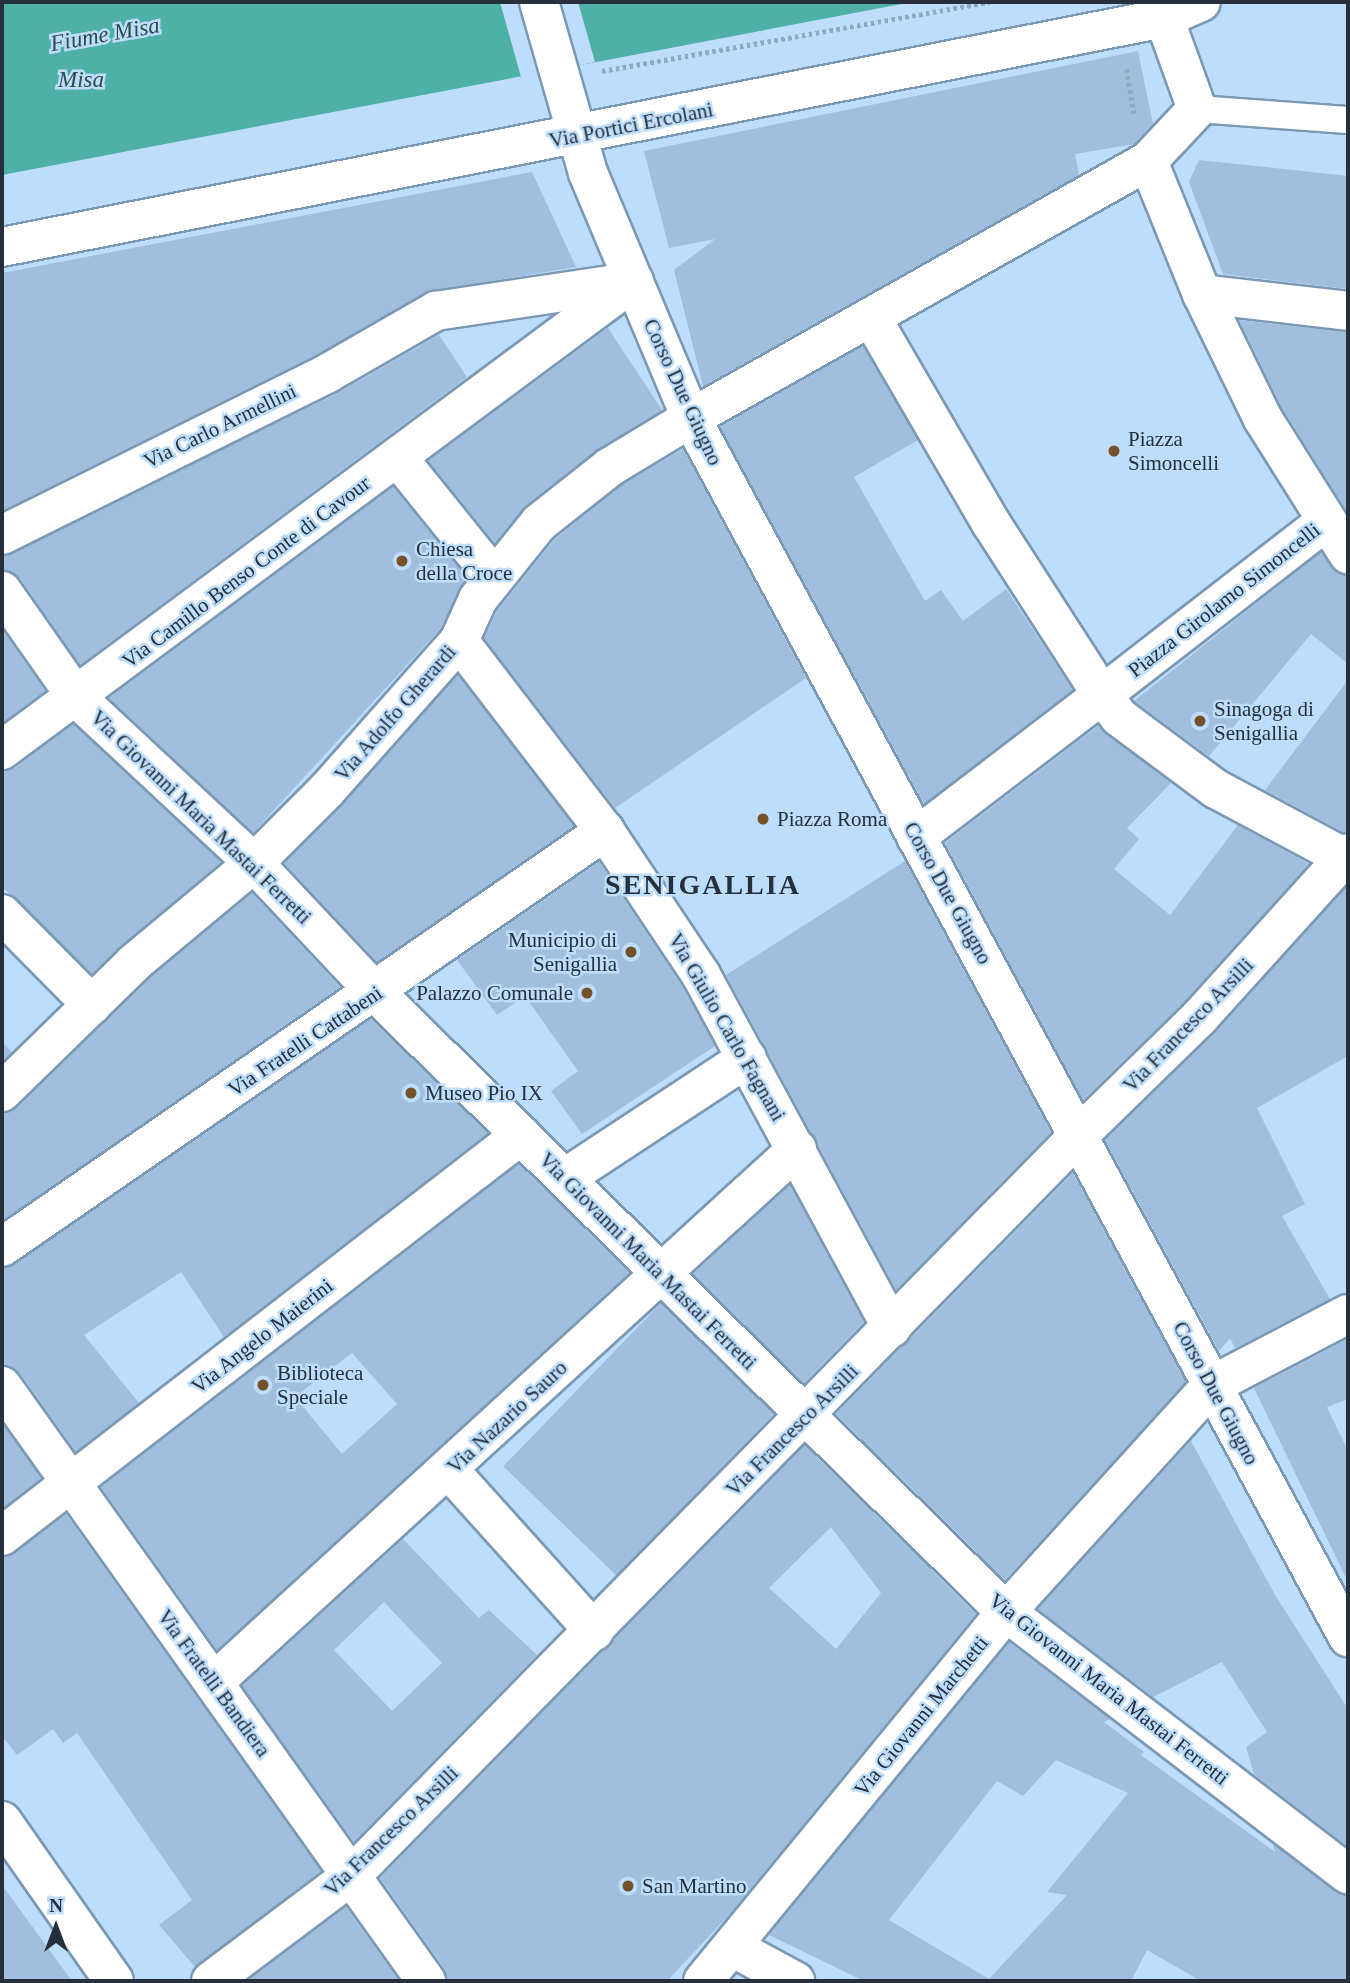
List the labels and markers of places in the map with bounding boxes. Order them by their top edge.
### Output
place label: Piazza Simoncelli [1128,426,1219,476]
marker: Piazza Simoncelli [1106,443,1122,459]
place label: Chiesa della Croce [416,536,512,586]
marker: Chiesa della Croce [394,553,410,569]
place label: Sinagoga di Senigallia [1214,696,1314,746]
marker: Sinagoga di Senigallia [1192,713,1208,729]
place label: Piazza Roma [777,806,887,832]
marker: Piazza Roma [755,811,771,827]
place label: Municipio di Senigallia [508,927,617,977]
marker: Municipio di Senigallia [623,944,639,960]
place label: Palazzo Comunale [416,980,573,1006]
marker: Palazzo Comunale [579,985,595,1001]
place label: Museo Pio IX [425,1080,543,1106]
marker: Museo Pio IX [403,1085,419,1101]
place label: Biblioteca Speciale [277,1360,363,1410]
marker: Biblioteca Speciale [255,1377,271,1393]
place label: San Martino [642,1873,746,1899]
marker: San Martino [620,1878,636,1894]

